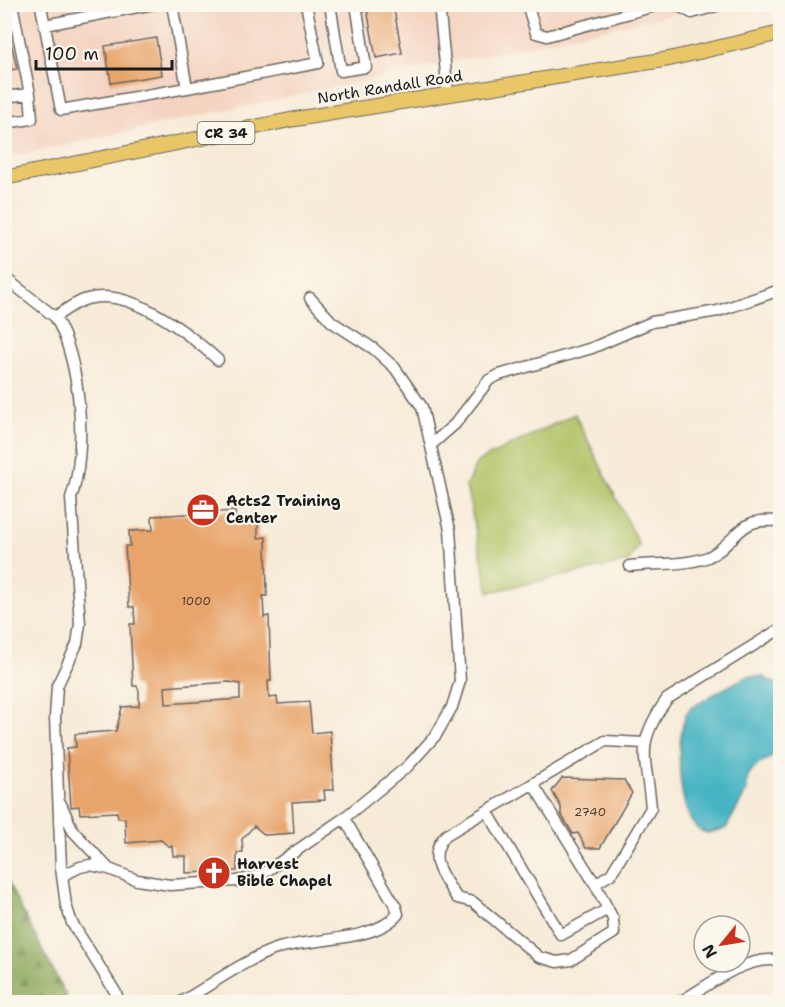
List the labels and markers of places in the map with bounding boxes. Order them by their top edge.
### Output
place label: Acts2 Training Center [226,491,341,528]
office icon: Acts2 Training Center [185,492,221,528]
place label: Harvest Bible Chapel [237,854,332,891]
church icon: Harvest Bible Chapel [196,855,232,891]

